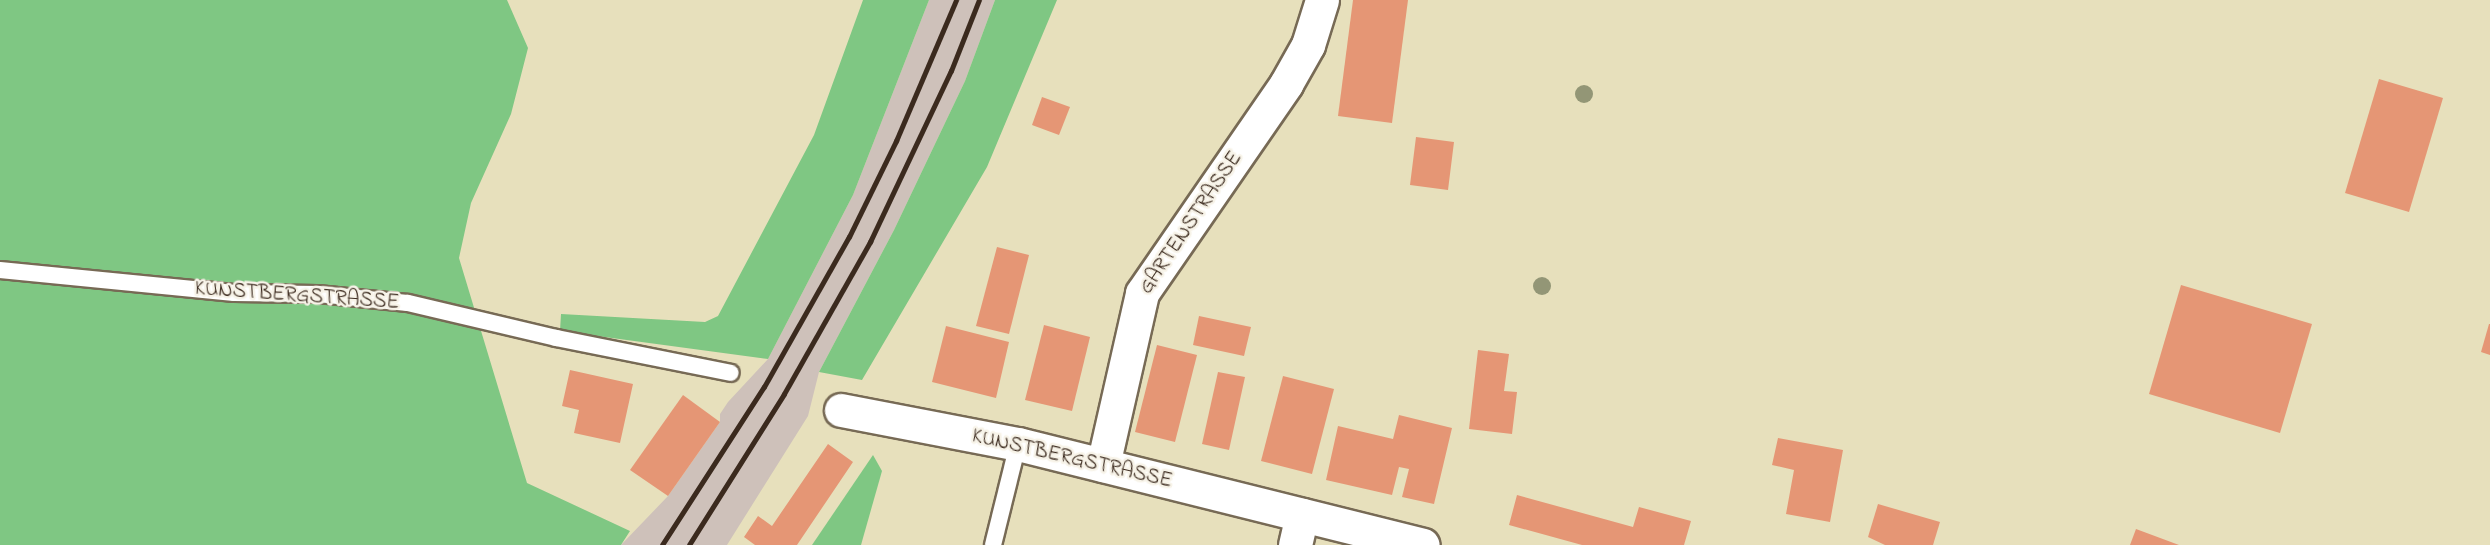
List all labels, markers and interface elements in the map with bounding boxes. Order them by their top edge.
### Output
street label: GARTENSTRASSE [1134,147,1248,299]
street label: KUNSTBERGSTRASSE [194,276,400,316]
street label: KUNSTBERGSTRASSE [969,424,1175,494]

